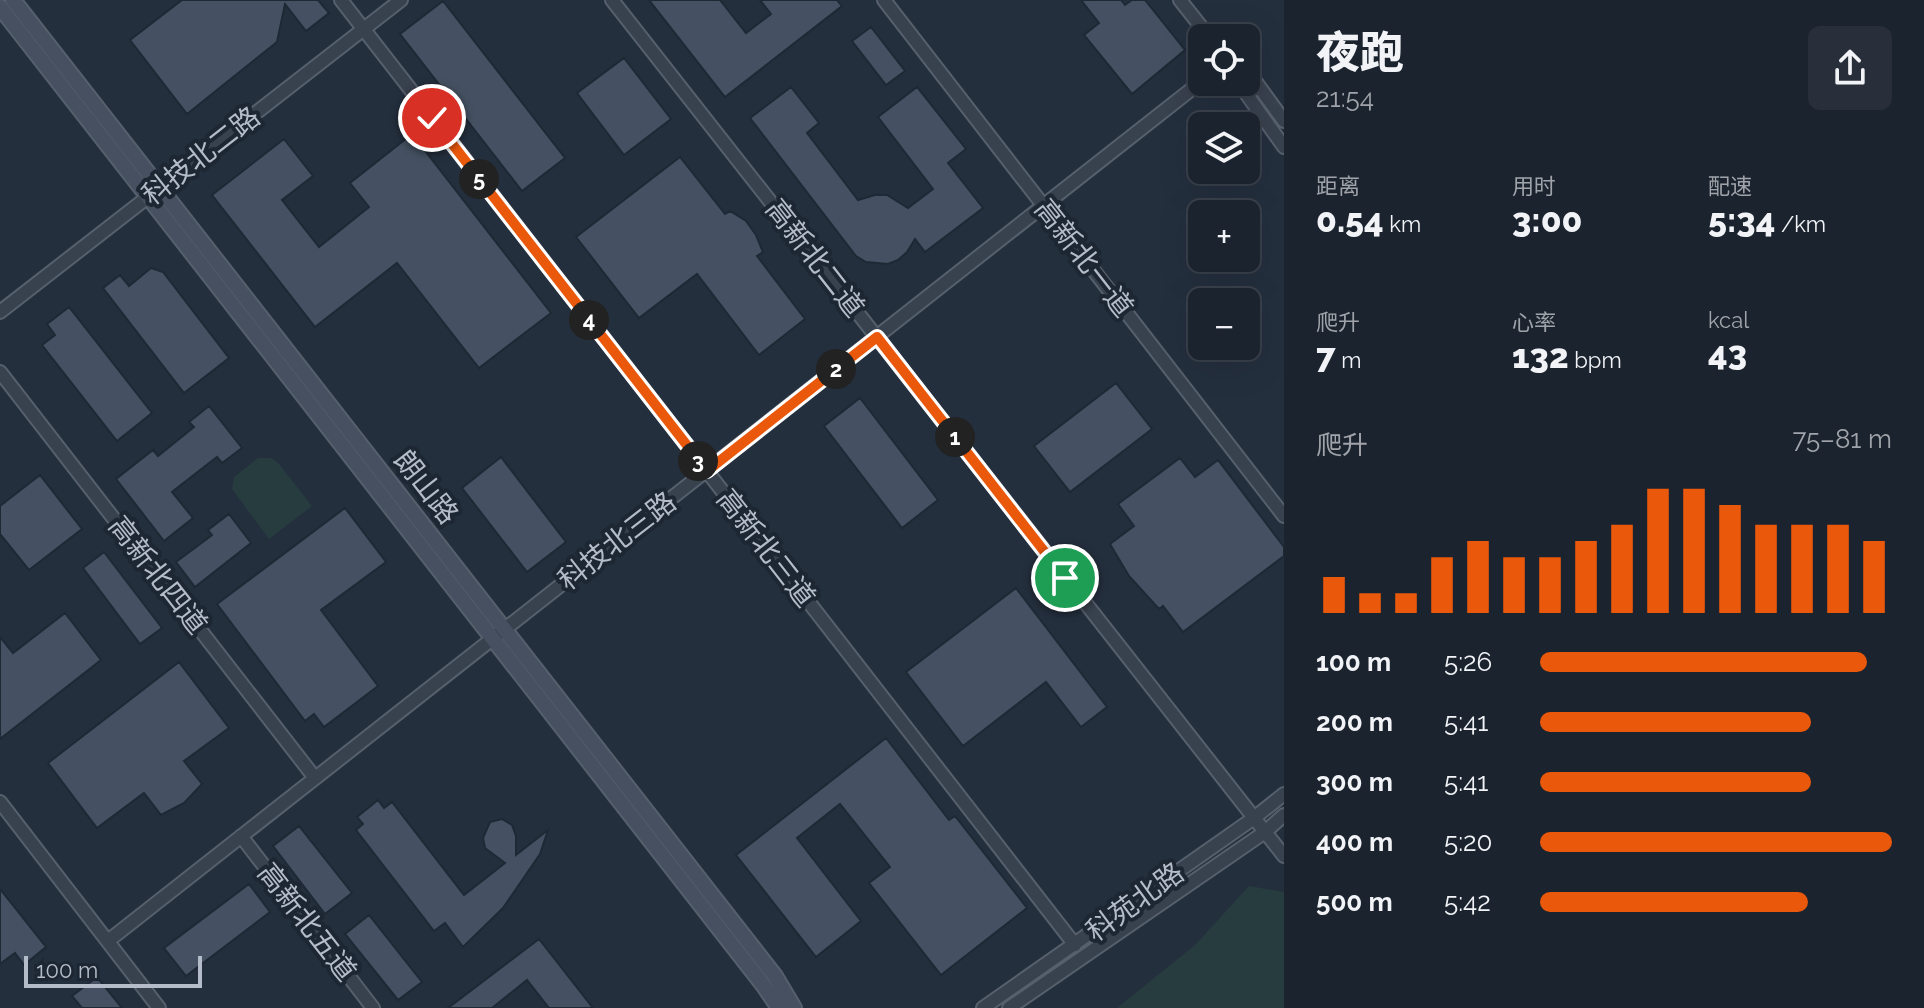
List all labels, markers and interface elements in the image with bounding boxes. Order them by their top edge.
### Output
map controls [1188,24,1260,360]
button: locate [1188,24,1260,96]
button: share [1808,26,1892,110]
text: 夜跑 [1316,27,1404,78]
text: 21:54 [1316,83,1374,113]
pin [398,84,466,152]
icon: check [410,96,454,140]
street label: 科技北二路 [136,100,266,212]
button: layers [1188,112,1260,184]
pin: 5 [459,159,499,199]
text: 5 [473,166,485,192]
text: 距离 [1316,173,1360,199]
text: 用时 [1512,173,1556,199]
text: 配速 [1708,173,1752,199]
street label: 高新北二道 [759,193,871,323]
street label: 高新北一道 [1028,193,1140,323]
button: + [1188,200,1260,272]
text: 0.54 [1316,200,1384,240]
text: 3:00 [1512,200,1582,240]
text: 5:34 [1708,200,1775,240]
text: km [1384,211,1421,237]
text: /km [1775,211,1826,237]
button: − [1188,288,1260,360]
pin: 4 [569,300,609,340]
text: 4 [583,307,595,333]
text: kcal [1708,307,1749,333]
text: 爬升 [1316,309,1360,335]
text: 心率 [1512,309,1556,335]
text: 43 [1708,333,1747,373]
text: 7 [1316,336,1336,376]
text: 132 [1512,336,1569,376]
text: m [1336,347,1361,373]
text: bpm [1569,347,1622,373]
pin: 2 [816,349,856,389]
text: 2 [830,356,842,382]
pin: 1 [935,417,975,457]
text: 1 [950,424,960,450]
text: 75–81 m [1793,424,1892,454]
text: 爬升 [1316,430,1368,460]
pin: 3 [678,441,718,481]
street label: 朗山路 [387,444,465,530]
text: 3 [692,448,704,474]
street label: 高新北三道 [710,483,822,613]
street label: 科技北三路 [552,485,682,597]
street label: 高新北四道 [102,510,214,640]
pin [1031,544,1099,612]
icon: arrive [1043,556,1087,600]
text: 100 m [1316,647,1391,677]
text: 5:26 [1444,647,1492,677]
text: 200 m [1316,707,1393,737]
text: 5:41 [1444,707,1488,737]
text: 300 m [1316,767,1393,797]
text: 5:41 [1444,767,1488,797]
text: 400 m [1316,827,1393,857]
text: 5:20 [1444,827,1493,857]
street label: 科苑北路 [1080,856,1190,948]
street label: 高新北五道 [251,857,363,987]
text: 500 m [1316,887,1393,917]
text: 5:42 [1444,887,1491,917]
scale bar [24,952,202,988]
text: 100 m [36,957,98,983]

